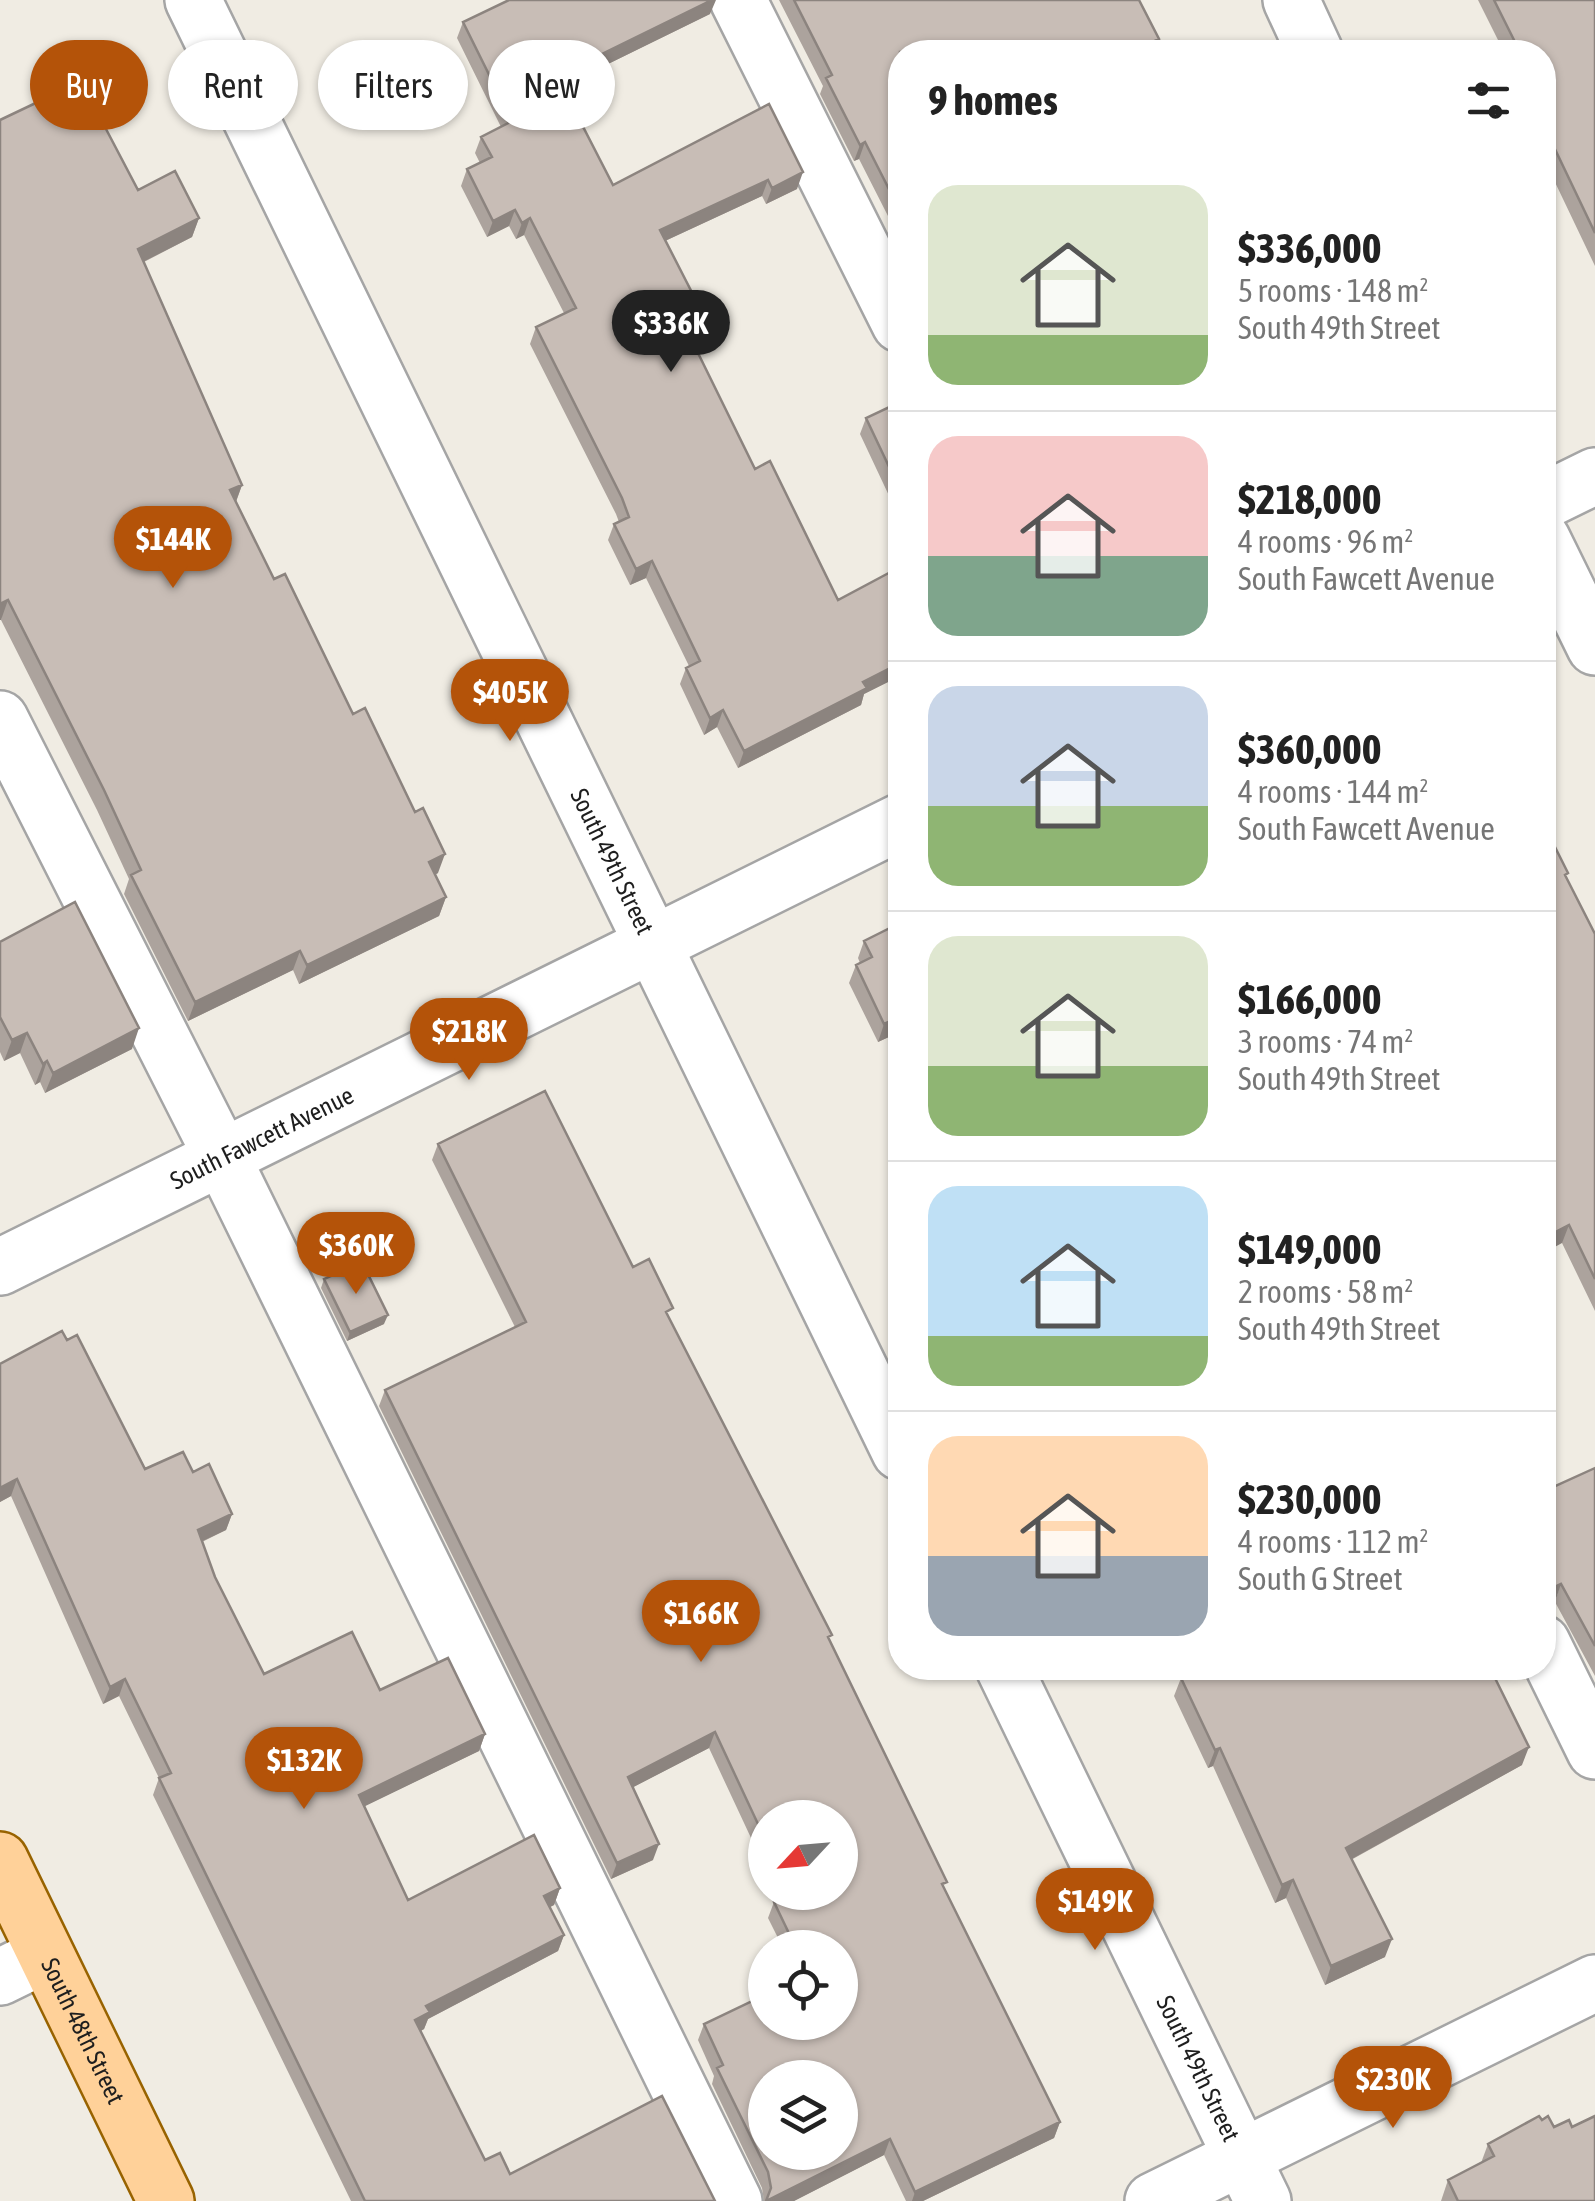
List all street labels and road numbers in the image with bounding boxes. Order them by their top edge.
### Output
street label: South 49th Street [565,784,660,939]
street label: South Fawcett Avenue [166,1081,358,1195]
street label: South 48th Street [36,1954,130,2108]
street label: South 49th Street [1151,1991,1246,2146]

